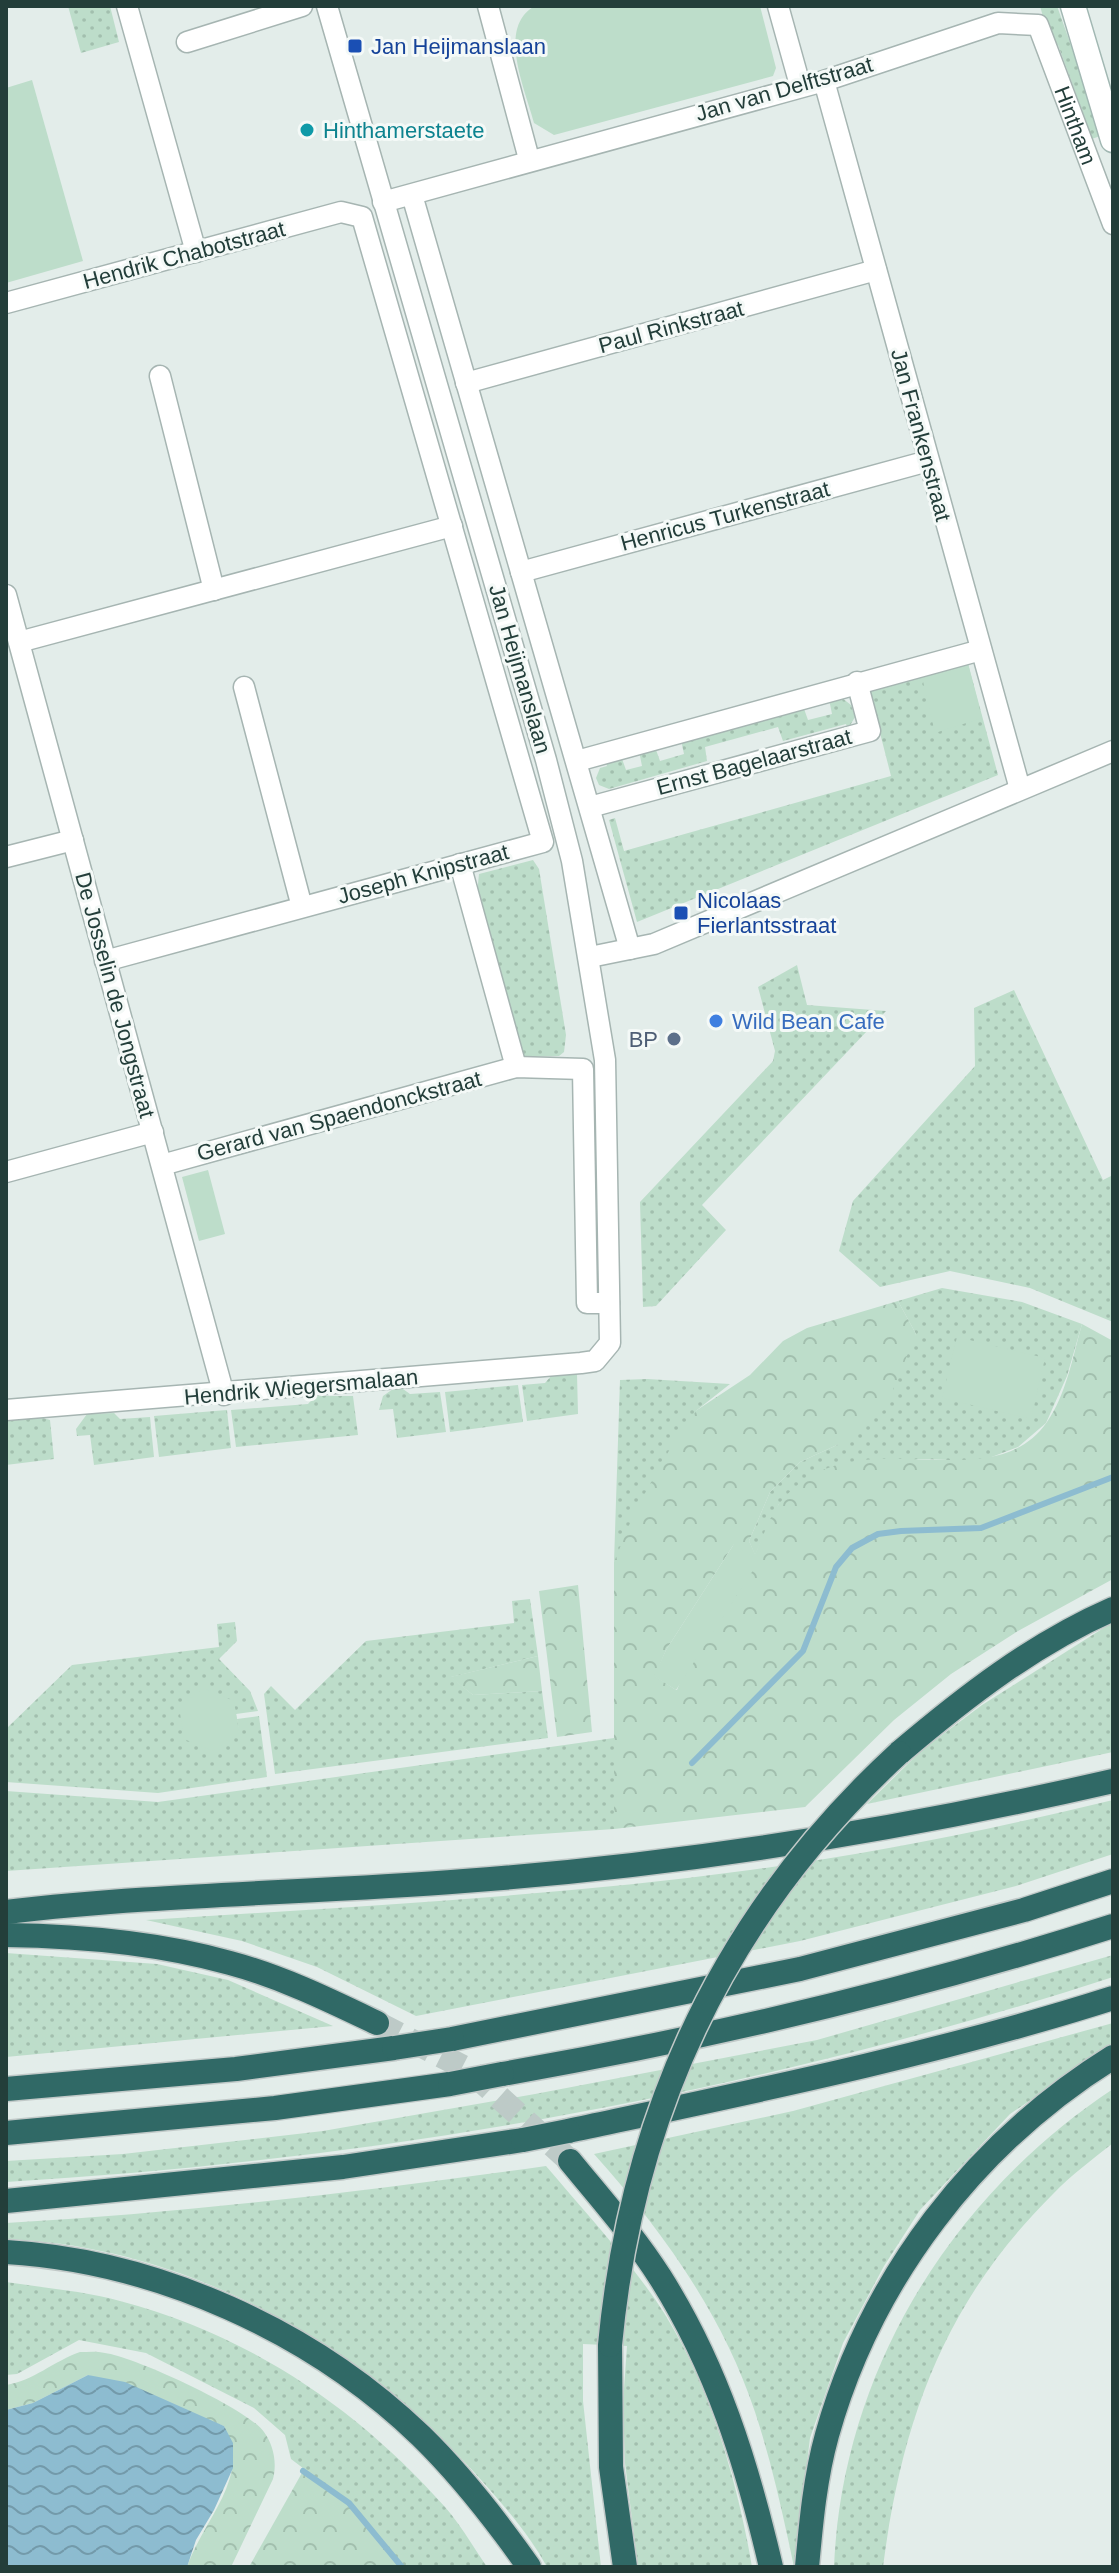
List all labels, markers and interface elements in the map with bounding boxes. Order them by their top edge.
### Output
place label: Jan Heijmanslaan [371,34,546,59]
marker: Jan Heijmanslaan [346,37,364,55]
street label: Jan van Delftstraat [692,52,876,126]
street label: Hintham [1050,83,1102,168]
place label: Hinthamerstaete [323,118,484,143]
marker: Hinthamerstaete [298,121,316,139]
street label: Hendrik Chabotstraat [80,216,288,294]
street label: Paul Rinkstraat [596,296,746,358]
street label: Jan Frankenstraat [886,346,956,524]
street label: Henricus Turkenstraat [618,476,832,556]
street label: Jan Heijmanslaan [484,582,556,756]
street label: Ernst Bagelaarstraat [654,724,854,800]
street label: Joseph Knipstraat [335,839,511,909]
street label: De Josselin de Jongstraat [70,870,160,1120]
place label: Nicolaas Fierlantsstraat [697,888,836,938]
marker: Nicolaas Fierlantsstraat [672,904,690,922]
place label: Wild Bean Cafe [732,1009,885,1034]
marker: Wild Bean Cafe [707,1012,725,1030]
place label: BP [629,1027,658,1052]
marker: BP [665,1030,683,1048]
street label: Gerard van Spaendonckstraat [194,1066,484,1166]
street label: Hendrik Wiegersmalaan [183,1364,419,1410]

